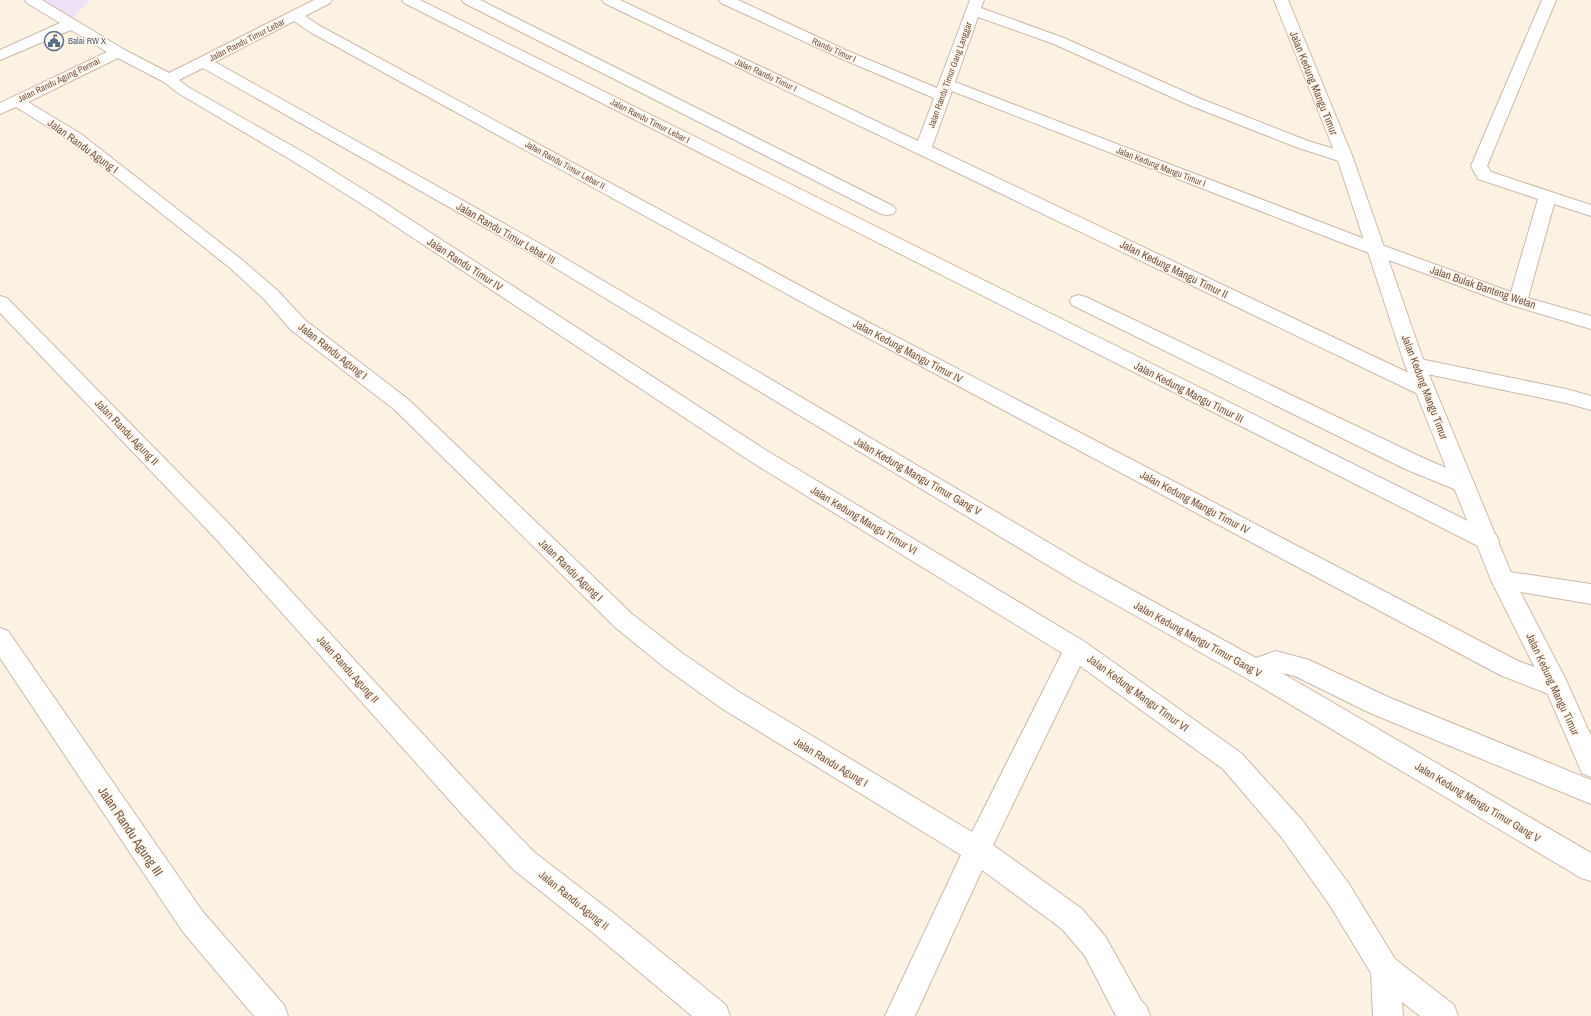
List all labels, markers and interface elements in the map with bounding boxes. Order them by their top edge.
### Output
street label: Jalan Randu Timur Lebar [207,15,287,64]
street label: Jalan Randu Timur Gang Langgar [925,20,975,130]
street label: Jalan Kedung Mangu Timur [1287,29,1341,137]
public building icon: Balai RW X [43,30,65,52]
place label: Balai RW X [68,35,106,47]
street label: Randu Timur I [810,35,858,65]
street label: Jalan Randu Agung Permai [16,55,102,105]
street label: Jalan Randu Timur I [733,55,799,95]
street label: Jalan Randu Timur Lebar I [608,96,692,146]
street label: Jalan Randu Agung I [45,116,121,176]
street label: Jalan Randu Timur Lebar II [523,138,607,192]
street label: Jalan Kedung Mangu Timur I [1115,144,1207,190]
street label: Jalan Randu Timur Lebar III [454,199,558,267]
street label: Jalan Randu Timur IV [425,234,505,294]
street label: Jalan Kedung Mangu Timur II [1118,237,1230,301]
street label: Jalan Bulak Banteng Wetan [1428,262,1538,312]
street label: Jalan Kedung Mangu Timur IV [851,316,965,386]
street label: Jalan Randu Agung I [296,320,370,382]
street label: Jalan Kedung Mangu Timur [1399,333,1451,441]
street label: Jalan Kedung Mangu Timur III [1132,358,1246,426]
street label: Jalan Randu Agung II [92,396,162,468]
street label: Jalan Kedung Mangu Timur Gang V [852,434,984,518]
street label: Jalan Kedung Mangu Timur IV [1138,467,1252,537]
street label: Jalan Kedung Mangu Timur VI [808,483,920,557]
street label: Jalan Randu Agung I [536,536,606,604]
street label: Jalan Kedung Mangu Timur Gang V [1132,598,1264,680]
street label: Jalan Kedung Mangu Timur [1523,631,1583,737]
street label: Jalan Randu Agung II [314,632,382,706]
street label: Jalan Kedung Mangu Timur VI [1085,651,1191,735]
street label: Jalan Randu Agung I [791,734,871,790]
street label: Jalan Kedung Mangu Timur Gang V [1413,759,1543,845]
street label: Jalan Randu Agung III [94,783,167,880]
street label: Jalan Randu Agung II [536,867,612,933]

